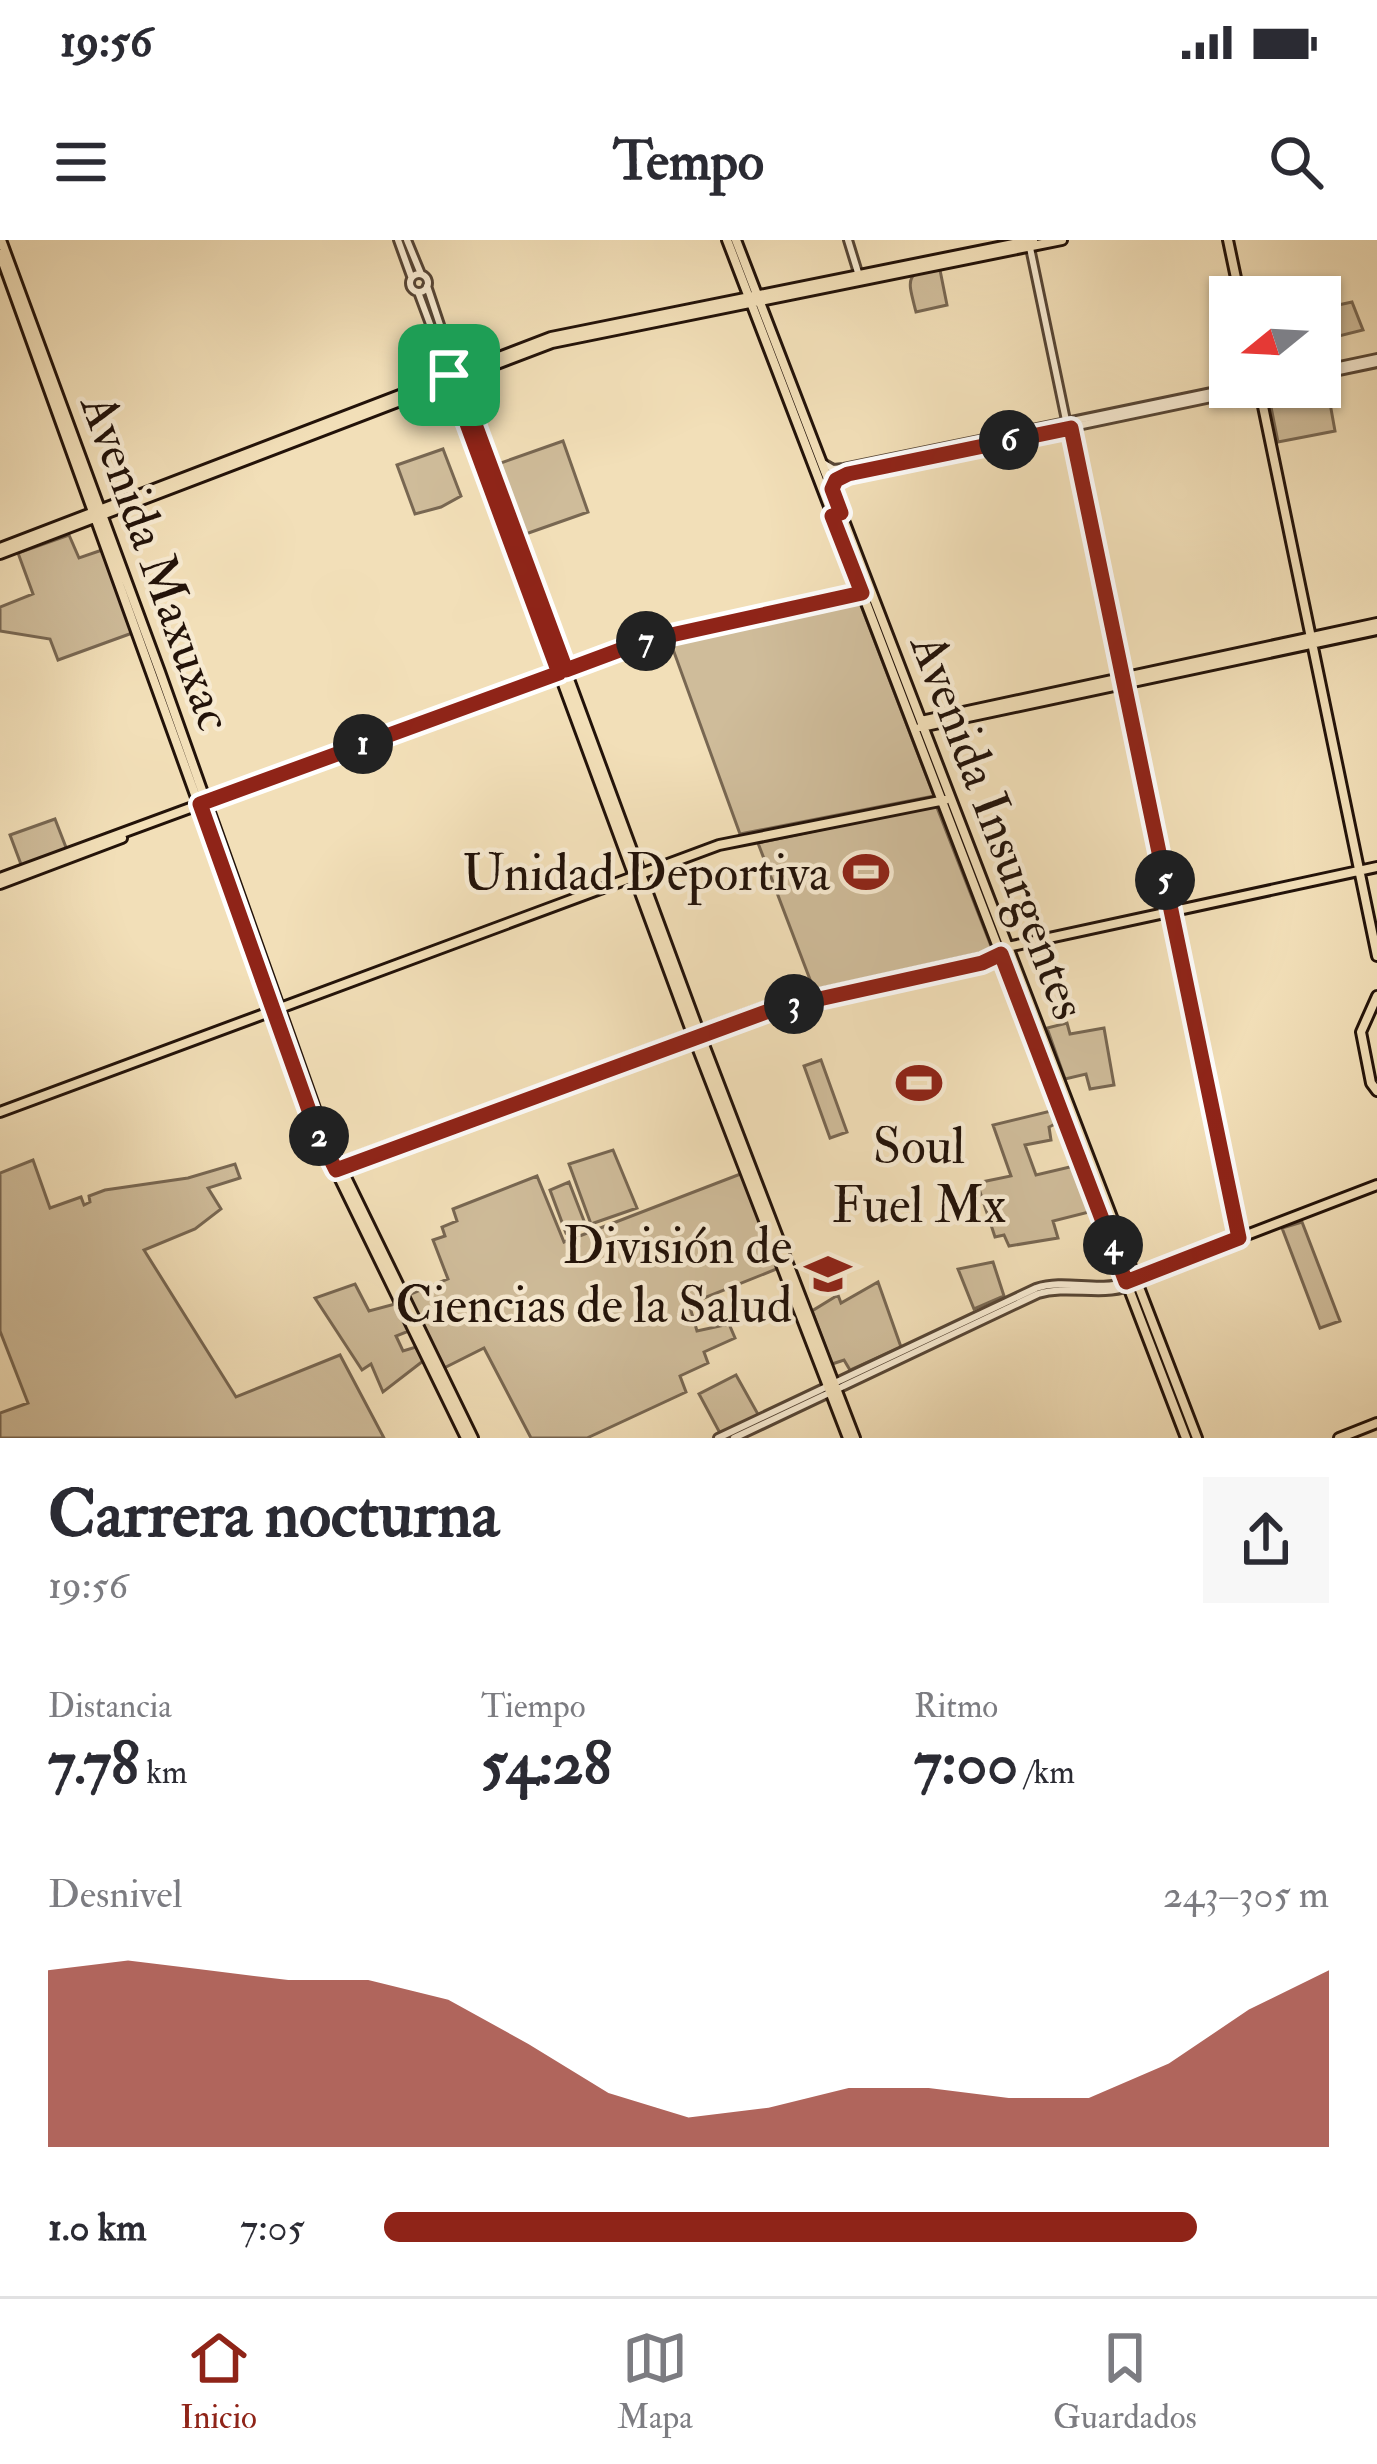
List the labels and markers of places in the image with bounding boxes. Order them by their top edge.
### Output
pin [398,324,500,426]
pin: 6 [979,410,1039,470]
pin: 7 [616,611,676,671]
pin: 1 [333,714,393,774]
place label: Unidad Deportiva [462,842,831,906]
sports icon: Unidad Deportiva [841,847,891,897]
pin: 5 [1135,850,1195,910]
pin: 3 [764,974,824,1034]
sports icon: Soul Fuel Mx [894,1058,944,1108]
pin: 2 [289,1106,349,1166]
place label: Soul Fuel Mx [832,1115,1006,1238]
place label: División de Ciencias de la Salud [395,1215,792,1338]
pin: 4 [1083,1215,1143,1275]
school or university icon: División de Ciencias de la Salud [803,1249,853,1299]

